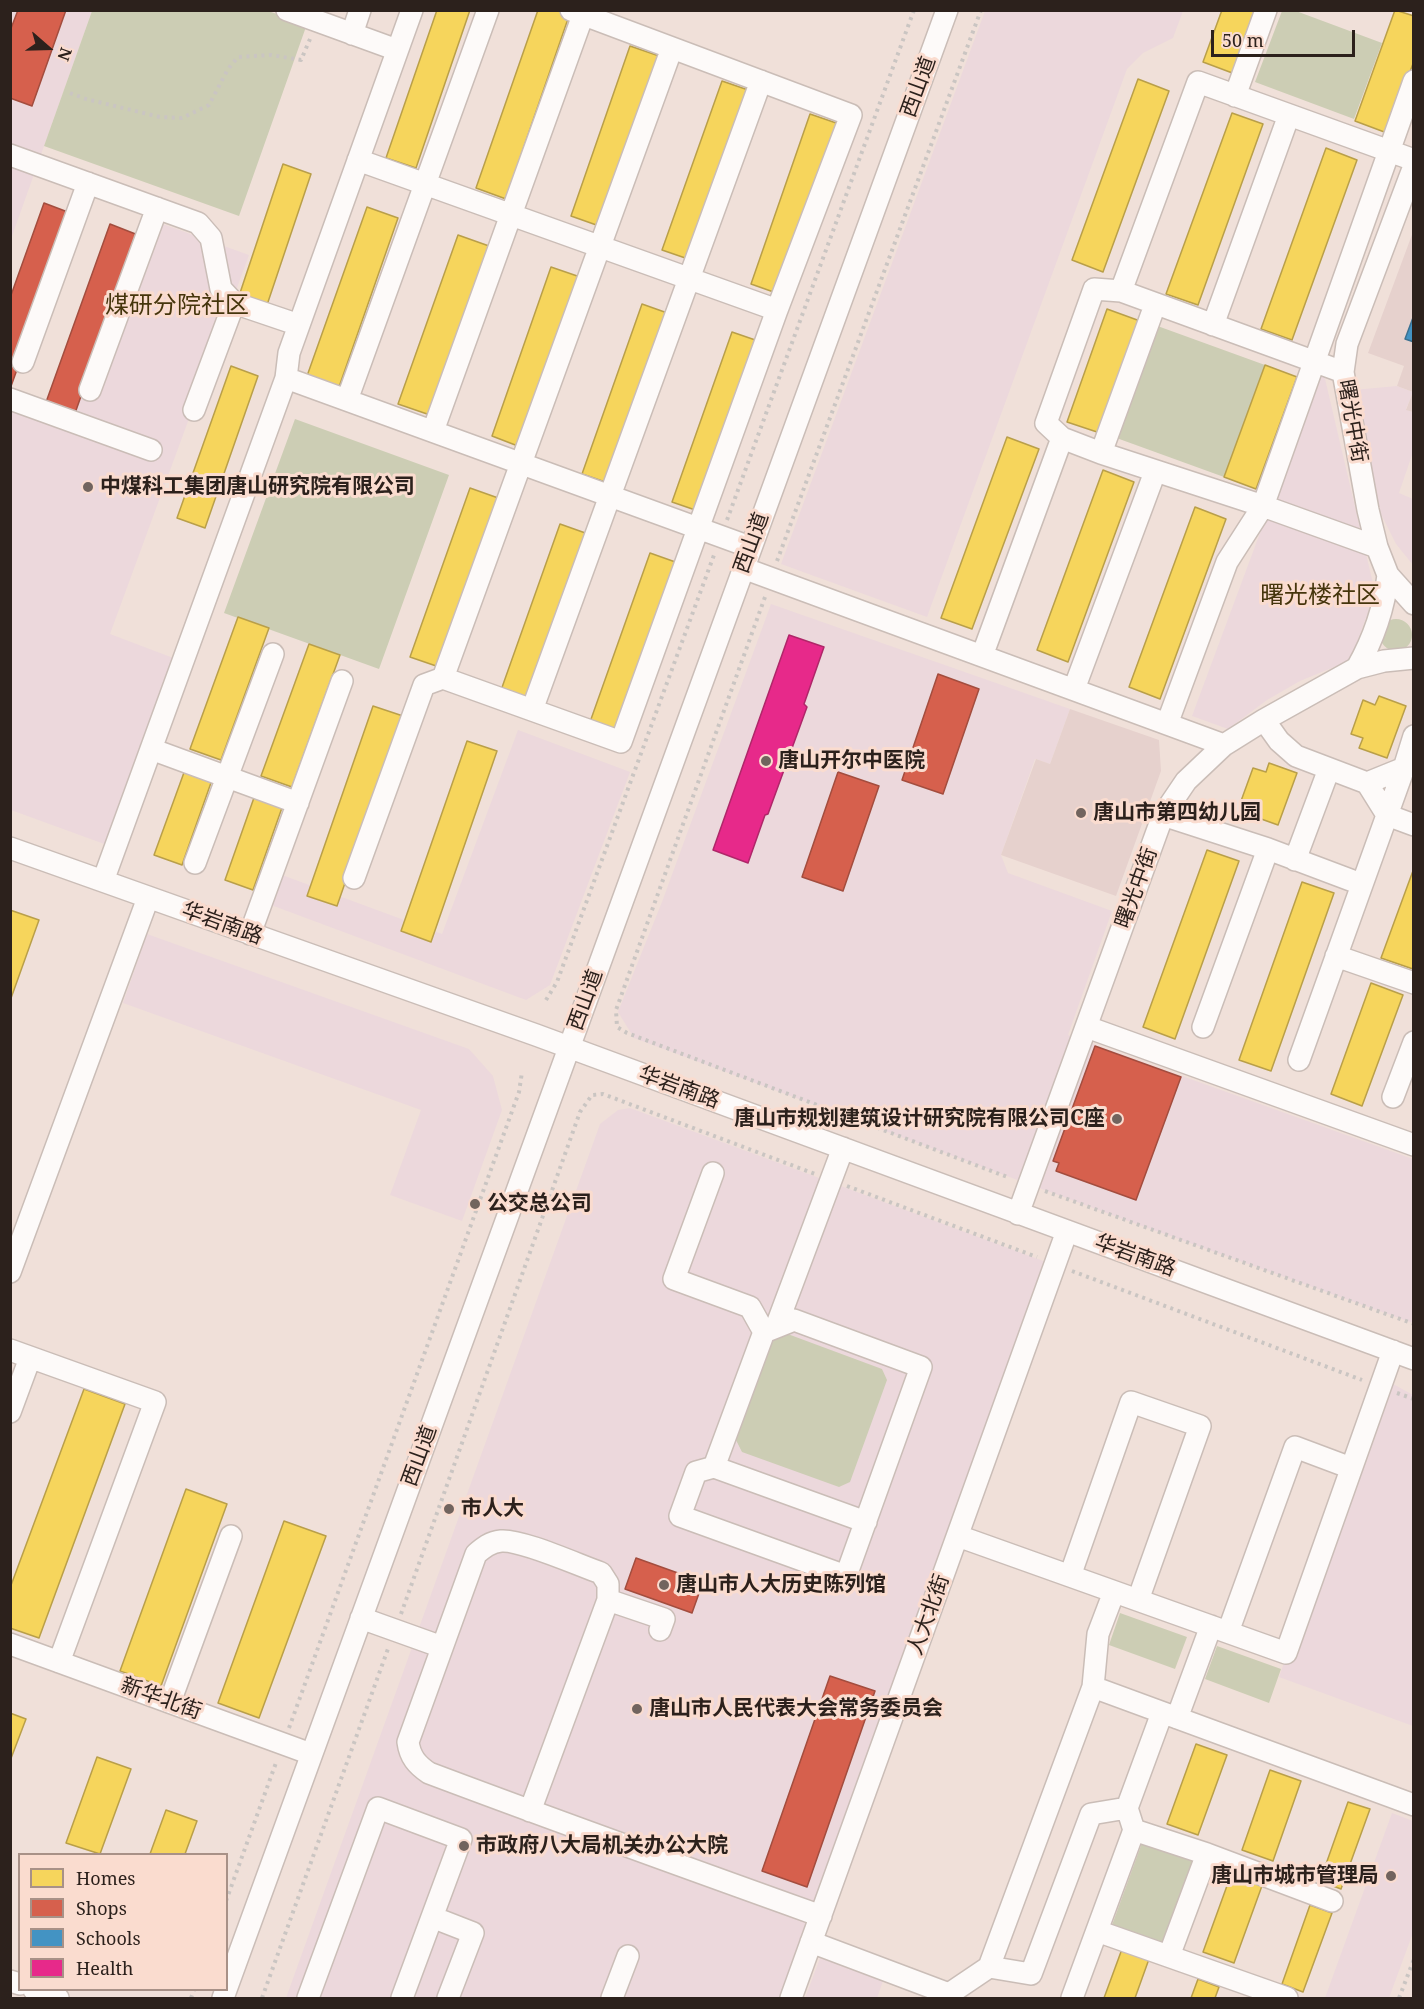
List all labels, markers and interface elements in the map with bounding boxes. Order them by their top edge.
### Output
north arrow [18,18,78,78]
scale bar [1214,18,1358,56]
text: 50 m [1222,28,1264,52]
text: N [52,44,77,64]
street label: 西山道 [896,53,942,121]
district label: 煤研分院社区 [105,292,249,320]
street label: 曙光中街 [1332,377,1372,465]
place label: 中煤科工集团唐山研究院有限公司 [100,474,415,500]
marker: 中煤科工集团唐山研究院有限公司 [81,480,95,494]
street label: 西山道 [729,509,775,577]
district label: 曙光楼社区 [1260,582,1380,610]
place label: 唐山开尔中医院 [778,748,925,774]
marker: 唐山开尔中医院 [759,754,773,768]
place label: 唐山市第四幼儿园 [1093,800,1261,826]
marker: 唐山市第四幼儿园 [1074,806,1088,820]
street label: 曙光中街 [1111,844,1163,932]
street label: 华岩南路 [178,898,266,950]
street label: 西山道 [563,966,609,1034]
street label: 华岩南路 [635,1062,723,1114]
place label: 唐山市规划建筑设计研究院有限公司C座 [734,1106,1105,1132]
marker: 唐山市规划建筑设计研究院有限公司C座 [1110,1112,1124,1126]
place label: 公交总公司 [487,1191,592,1217]
marker: 公交总公司 [468,1197,482,1211]
street label: 华岩南路 [1091,1230,1179,1282]
street label: 西山道 [397,1422,443,1490]
place label: 市人大 [461,1496,524,1522]
marker: 市人大 [442,1502,456,1516]
street label: 人大北街 [903,1571,955,1659]
place label: 唐山市人大历史陈列馆 [676,1572,886,1598]
marker: 唐山市人大历史陈列馆 [657,1578,671,1592]
street label: 新华北街 [117,1673,205,1725]
place label: 唐山市人民代表大会常务委员会 [649,1696,943,1722]
marker: 唐山市人民代表大会常务委员会 [630,1702,644,1716]
place label: 市政府八大局机关办公大院 [476,1833,728,1859]
marker: 市政府八大局机关办公大院 [457,1839,471,1853]
legend [18,1853,228,1991]
place label: 唐山市城市管理局 [1211,1863,1379,1889]
text: Homes [76,1866,135,1890]
marker: 唐山市城市管理局 [1384,1869,1398,1883]
text: Shops [76,1896,127,1920]
text: Schools [76,1926,141,1950]
text: Health [76,1956,133,1980]

